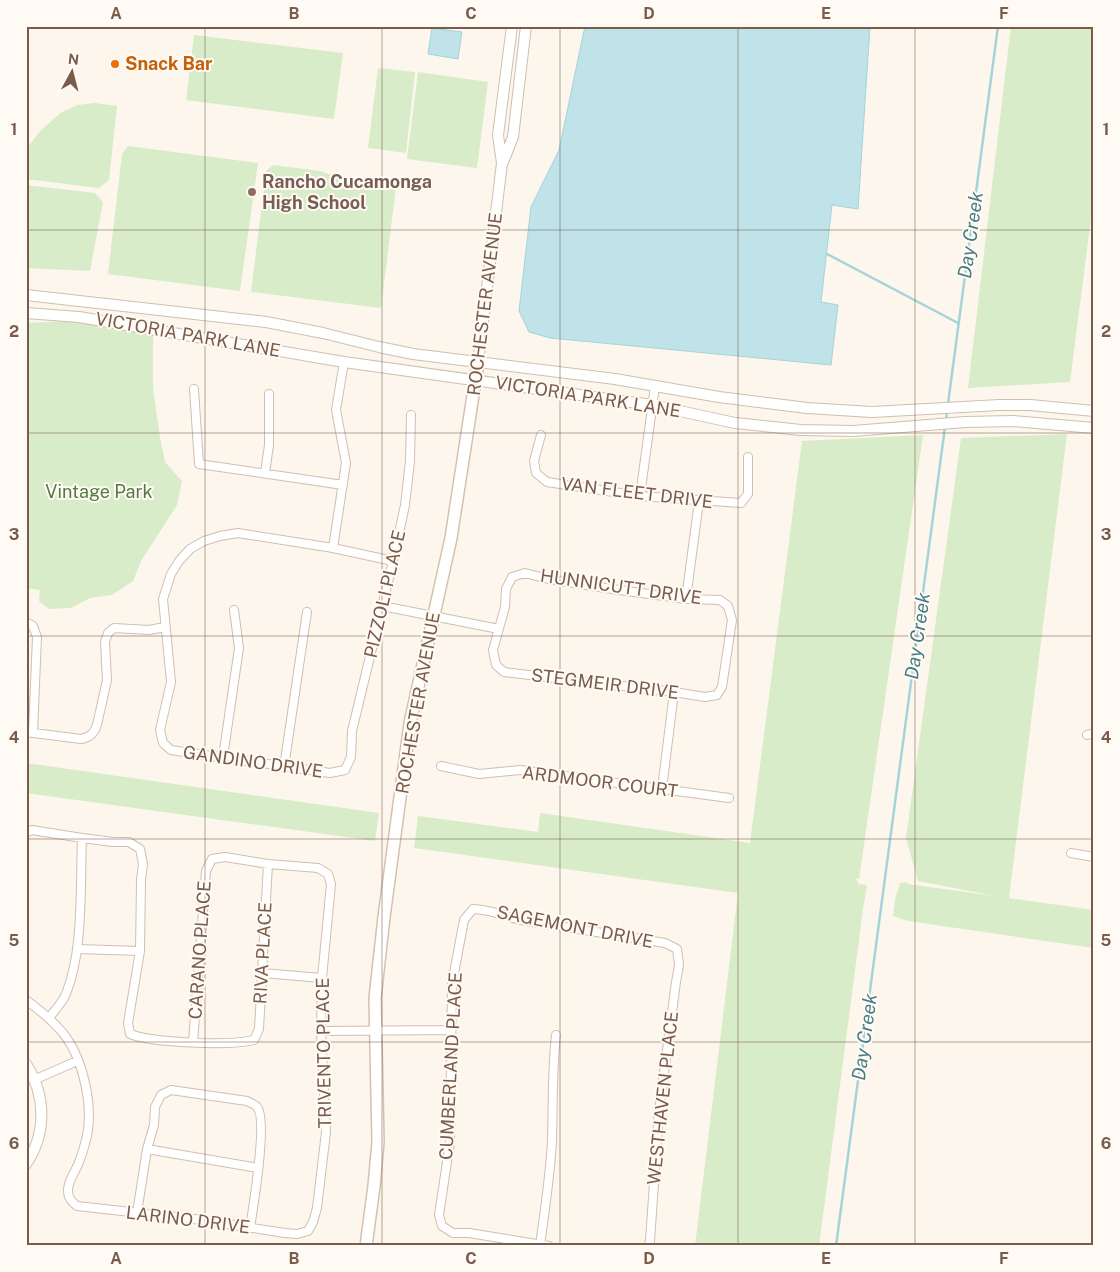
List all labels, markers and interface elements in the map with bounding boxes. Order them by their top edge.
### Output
text: A [110,4,122,23]
text: B [289,4,300,23]
text: C [465,4,477,23]
text: D [643,4,655,23]
text: E [821,4,831,23]
text: F [999,4,1009,23]
north arrow [48,48,98,98]
text: N [67,50,80,68]
place label: Snack Bar [125,53,213,74]
marker: Snack Bar [109,58,121,70]
text: 1 [11,120,17,139]
text: 1 [1103,120,1109,139]
place label: Rancho Cucamonga High School [262,171,432,213]
marker: Rancho Cucamonga High School [246,186,258,198]
water label: Day Creek [953,189,987,280]
street label: ROCHESTER AVENUE [463,211,506,397]
street label: VICTORIA PARK LANE [94,308,282,361]
text: 2 [9,322,19,341]
text: 2 [1101,322,1111,341]
street label: VICTORIA PARK LANE [494,371,682,422]
street label: VAN FLEET DRIVE [560,473,714,512]
park label: Vintage Park [45,481,153,502]
text: 3 [9,525,19,544]
text: 3 [1101,525,1111,544]
street label: PIZZOLI PLACE [360,528,409,660]
street label: HUNNICUTT DRIVE [539,565,703,608]
water label: Day Creek [900,590,934,681]
street label: ROCHESTER AVENUE [391,610,444,795]
street label: STEGMEIR DRIVE [530,664,680,703]
text: 4 [9,728,20,747]
text: 4 [1101,728,1112,747]
street label: GANDINO DRIVE [182,741,325,782]
street label: ARDMOOR COURT [521,762,680,802]
street label: CARANO PLACE [184,880,215,1020]
street label: RIVA PLACE [249,901,276,1005]
street label: SAGEMONT DRIVE [495,901,655,952]
text: 5 [9,931,20,950]
text: 5 [1101,931,1112,950]
street label: CUMBERLAND PLACE [435,971,466,1161]
street label: TRIVENTO PLACE [312,977,335,1129]
water label: Day Creek [847,991,881,1082]
street label: WESTHAVEN PLACE [643,1010,682,1186]
text: 6 [9,1134,19,1153]
text: 6 [1101,1134,1111,1153]
street label: LARINO DRIVE [125,1201,251,1238]
text: A [110,1249,122,1268]
text: B [289,1249,300,1268]
text: C [465,1249,477,1268]
text: D [643,1249,655,1268]
text: E [821,1249,831,1268]
text: F [999,1249,1009,1268]

